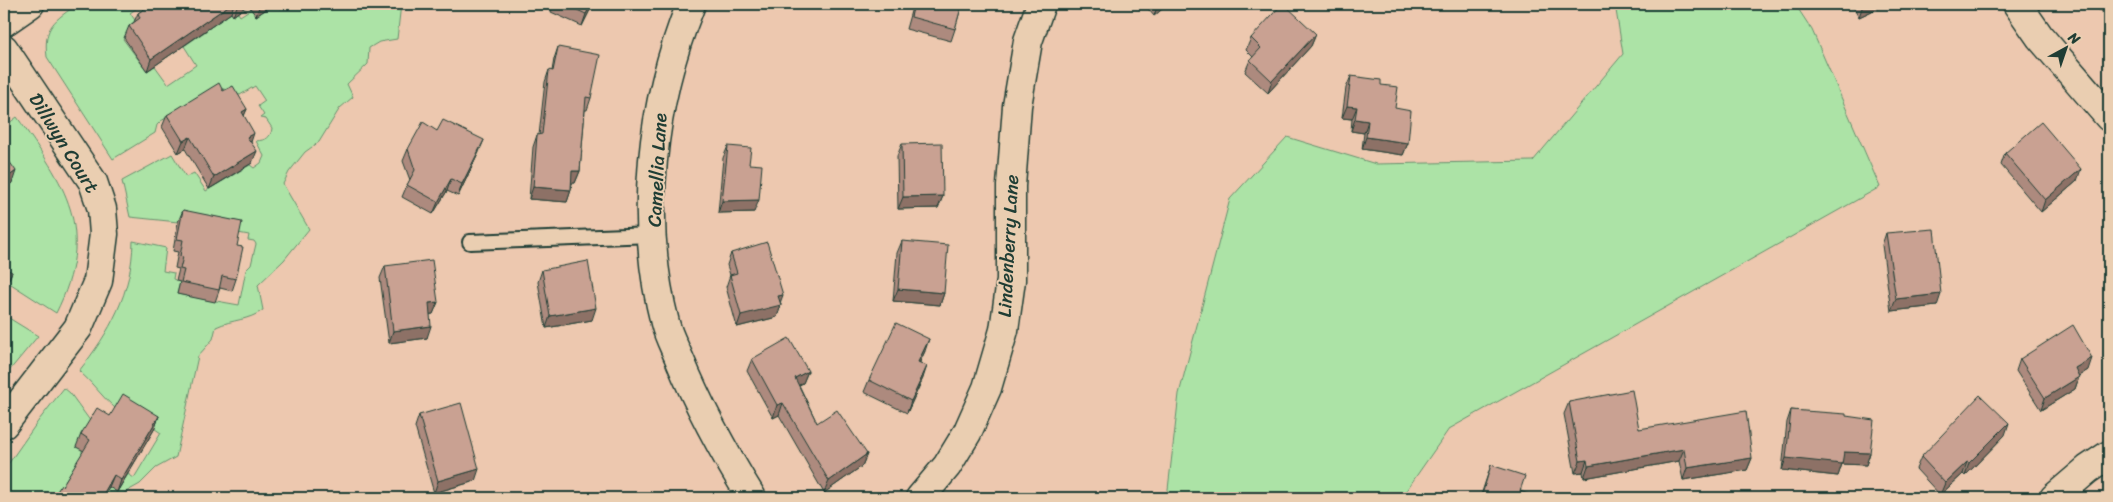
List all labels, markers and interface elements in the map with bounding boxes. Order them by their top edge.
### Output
north arrow [2040,22,2090,72]
text: N [2062,25,2086,51]
street label: Dillwyn Court [20,86,108,200]
street label: Camellia Lane [638,112,676,228]
street label: Lindenberry Lane [988,174,1028,318]

